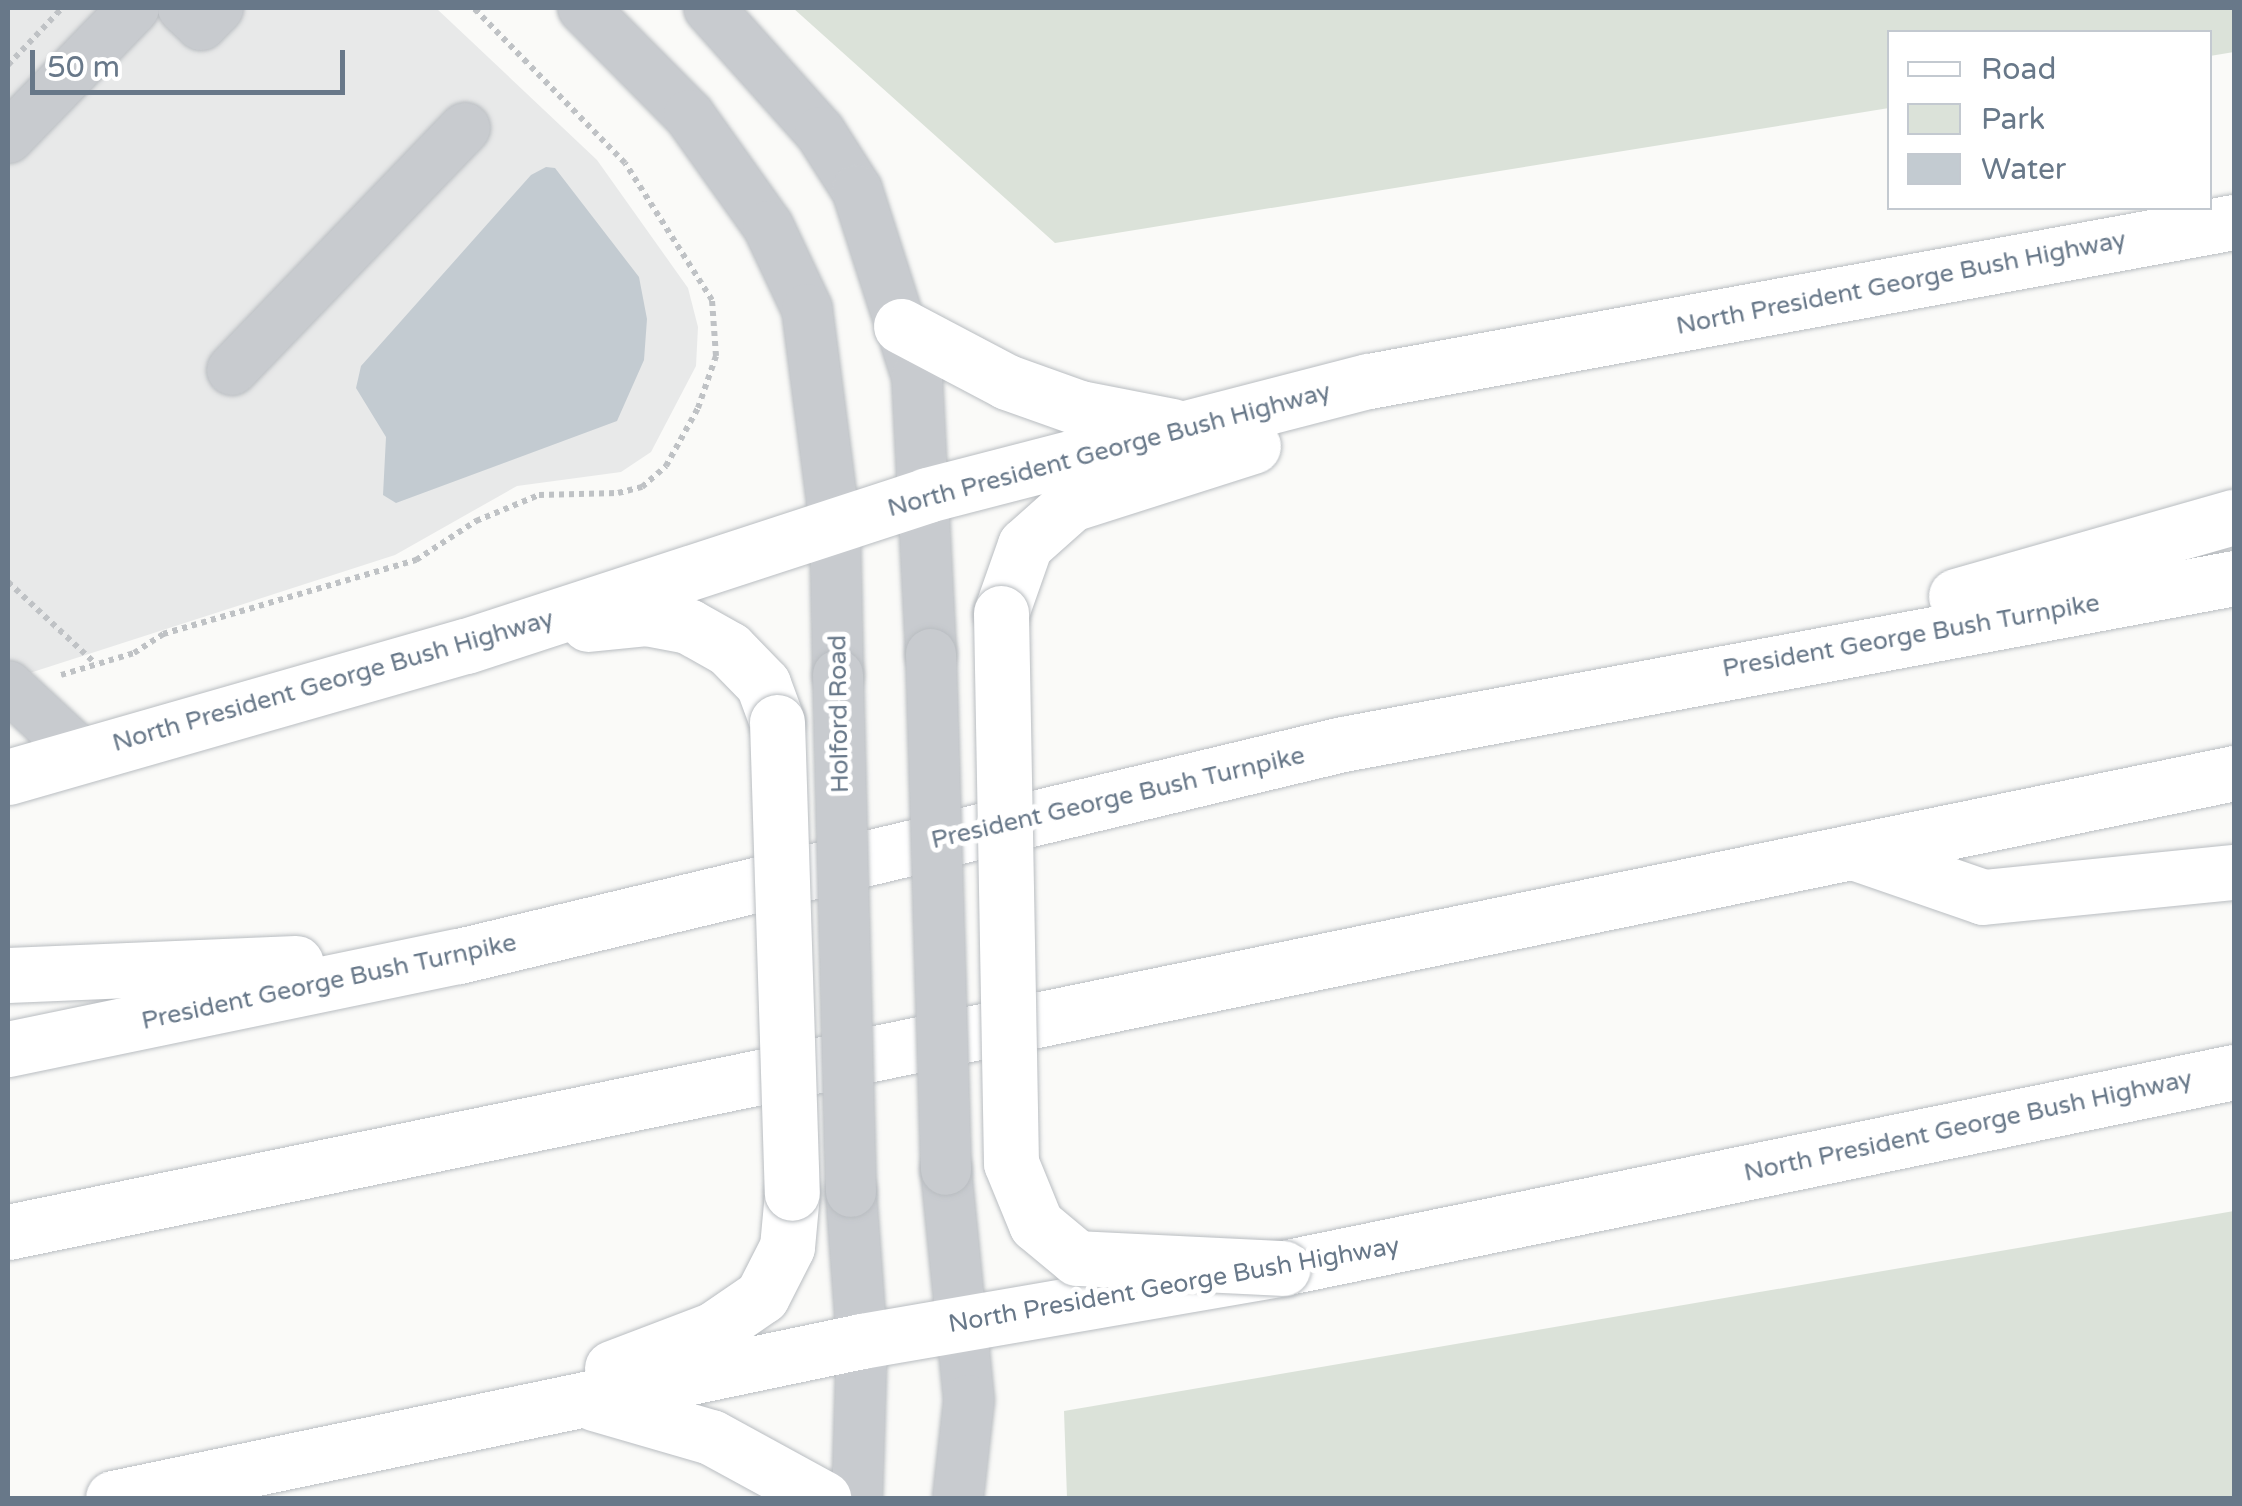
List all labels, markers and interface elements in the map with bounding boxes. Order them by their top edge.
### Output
scale bar [35,30,350,92]
legend [1887,30,2212,210]
text: 50 m [47,49,120,86]
text: Road [1981,51,2056,88]
text: Park [1981,101,2045,138]
text: Water [1981,151,2066,188]
street label: North President George Bush Highway [1674,225,2128,341]
street label: North President George Bush Highway [884,376,1334,524]
street label: President George Bush Turnpike [1720,588,2102,684]
street label: North President George Bush Highway [109,604,557,758]
street label: Holford Road [823,635,855,793]
street label: President George Bush Turnpike [928,740,1308,856]
street label: President George Bush Turnpike [139,928,519,1036]
street label: North President George Bush Highway [1741,1064,2195,1188]
street label: North President George Bush Highway [946,1231,1402,1339]

